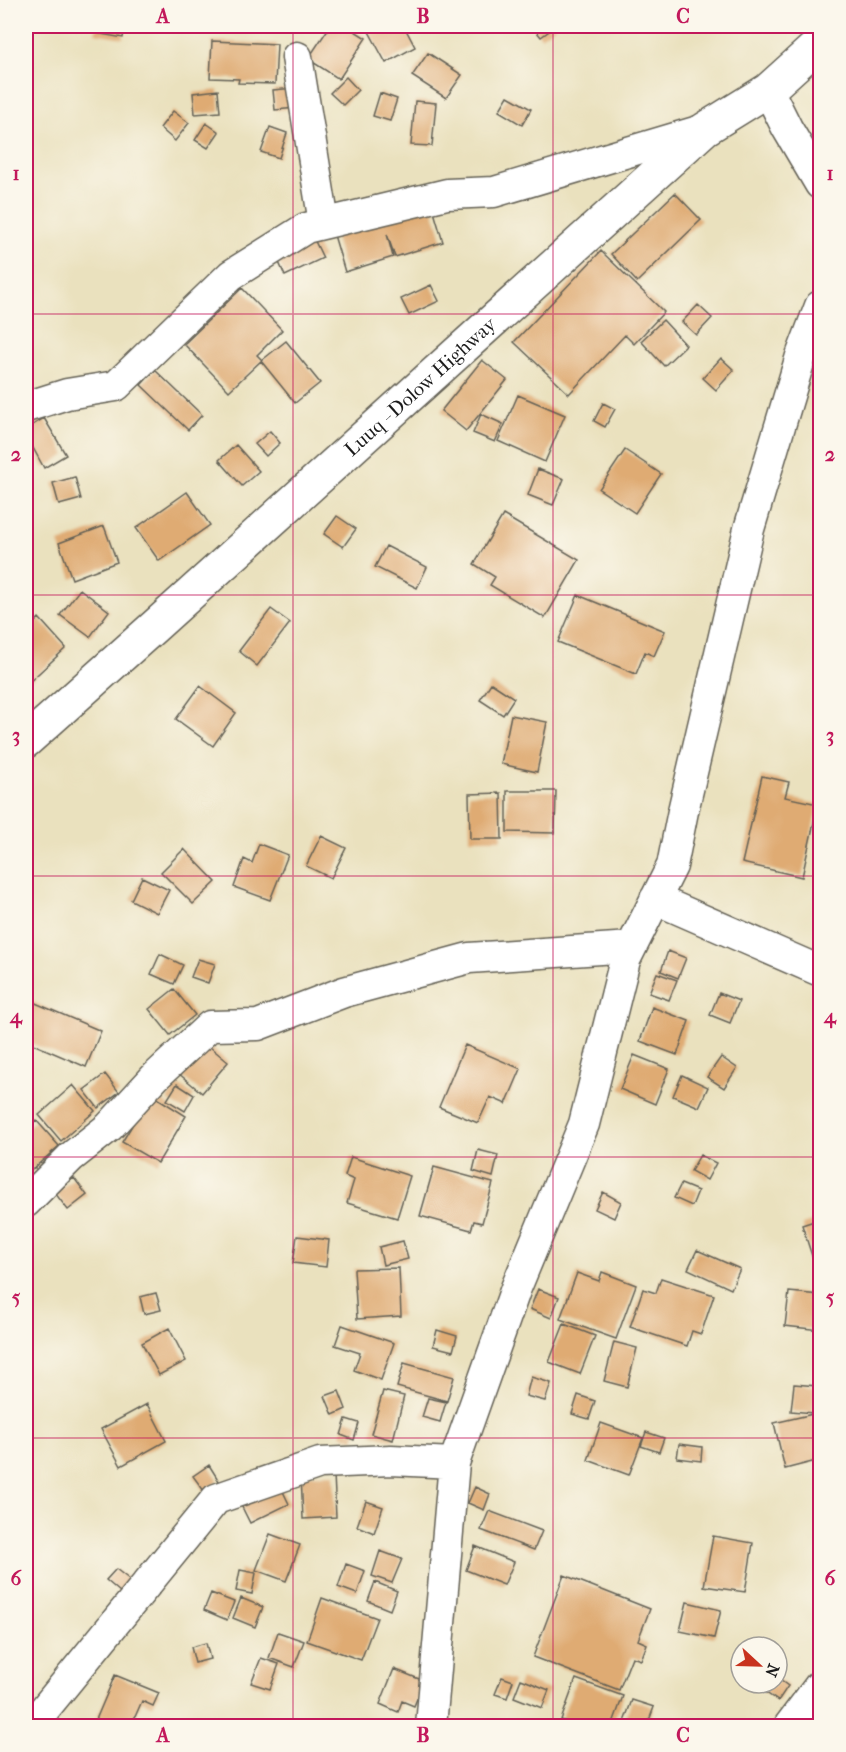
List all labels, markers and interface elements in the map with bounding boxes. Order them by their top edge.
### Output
text: A [155,5,171,28]
text: B [416,5,430,28]
text: C [676,5,690,28]
text: 1 [12,162,20,185]
text: 1 [826,162,834,185]
street label: Luuq - Dolow Highway [340,311,501,461]
text: 2 [11,443,21,466]
text: 2 [825,443,835,466]
text: 3 [12,724,20,747]
text: 3 [826,724,834,747]
text: 4 [9,1005,23,1029]
text: 4 [823,1005,837,1029]
text: 5 [12,1286,21,1309]
text: 5 [826,1286,835,1309]
text: 6 [11,1567,23,1590]
text: 6 [825,1567,837,1590]
north arrow [729,1635,789,1695]
text: N [761,1661,784,1680]
text: A [155,1724,171,1747]
text: B [416,1724,430,1747]
text: C [676,1724,690,1747]

